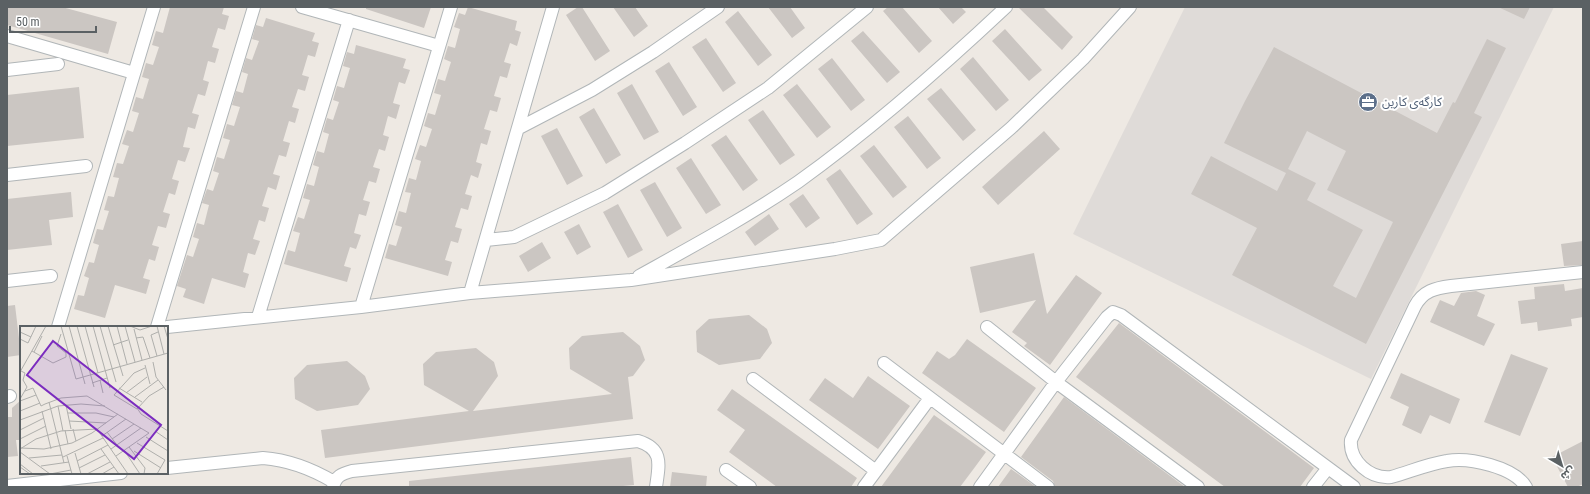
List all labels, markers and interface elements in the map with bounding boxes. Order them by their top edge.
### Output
scale bar [10,8,96,34]
text: 50 m [16,15,40,29]
office icon: کارگەی کارین [1357,91,1379,113]
place label: کارگەی کارین [1382,95,1443,109]
inset map [20,326,168,474]
north arrow [1542,446,1582,486]
text: ش [1558,464,1578,483]

